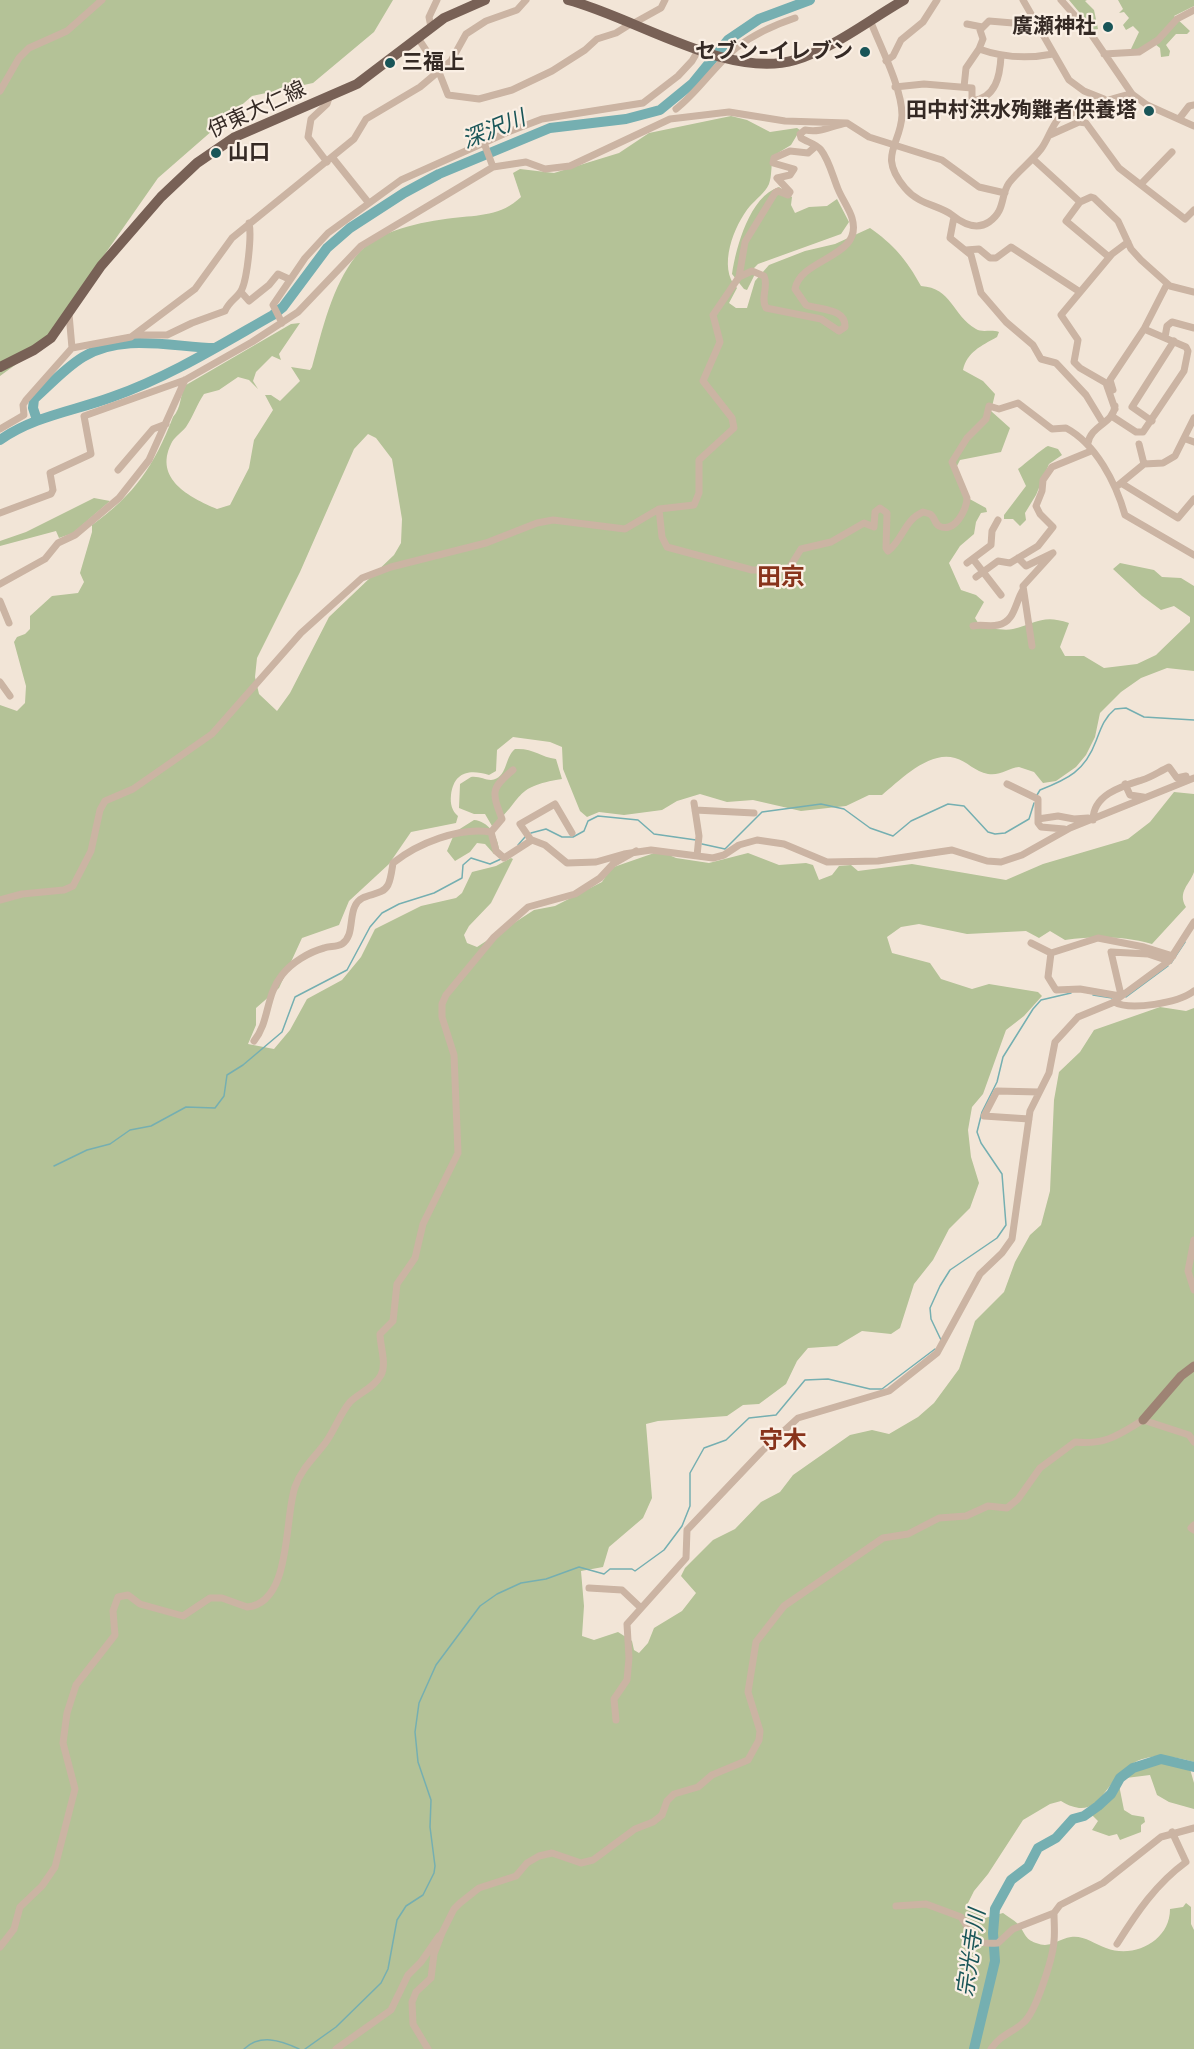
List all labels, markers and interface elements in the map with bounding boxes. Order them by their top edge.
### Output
place label: 廣瀬神社 [1012,14,1096,40]
marker: 廣瀬神社 [1101,20,1115,34]
place label: セブン-イレブン [695,39,853,65]
marker: セブン-イレブン [858,45,872,59]
place label: 三福上 [402,50,465,76]
marker: 三福上 [383,56,397,70]
street label: 伊東大仁線 [204,76,310,144]
place label: 田中村洪水殉難者供養塔 [906,98,1137,124]
marker: 田中村洪水殉難者供養塔 [1142,104,1156,118]
water label: 深沢川 [458,105,530,155]
place label: 山口 [228,140,270,166]
marker: 山口 [209,146,223,160]
district label: 田京 [757,564,805,592]
district label: 守木 [759,1427,807,1455]
water label: 宗光寺川 [953,1908,991,1998]

